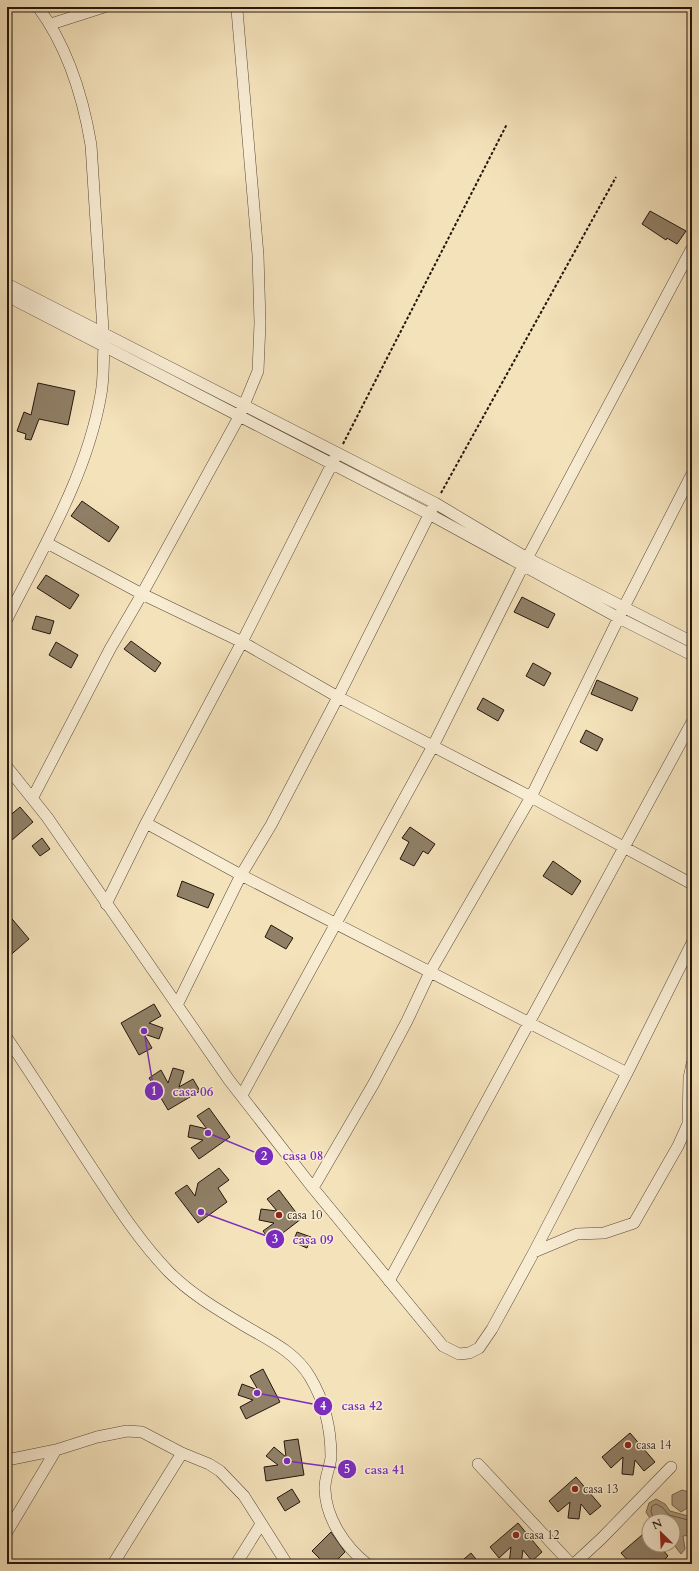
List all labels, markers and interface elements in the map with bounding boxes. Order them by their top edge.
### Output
callout: casa 06 [144,1079,221,1104]
text: 1 [151,1083,157,1099]
text: casa 06 [173,1083,214,1101]
callout: casa 08 [254,1143,331,1168]
text: casa 08 [283,1147,323,1165]
text: 2 [261,1148,267,1164]
place label: casa 10 [287,1207,322,1223]
marker: casa 10 [274,1210,284,1220]
callout: casa 09 [265,1227,341,1252]
text: 3 [272,1231,278,1247]
text: casa 09 [293,1231,334,1249]
callout: casa 42 [313,1393,390,1418]
text: casa 42 [342,1397,383,1415]
text: 4 [320,1398,326,1414]
place label: casa 14 [636,1437,671,1453]
marker: casa 14 [623,1440,633,1450]
callout: casa 41 [337,1457,414,1482]
text: 5 [344,1461,350,1477]
text: casa 41 [365,1461,405,1479]
place label: casa 13 [583,1481,618,1497]
marker: casa 13 [570,1484,580,1494]
north arrow [641,1513,681,1553]
text: N [650,1515,665,1533]
place label: casa 12 [524,1527,559,1543]
marker: casa 12 [511,1530,521,1540]

